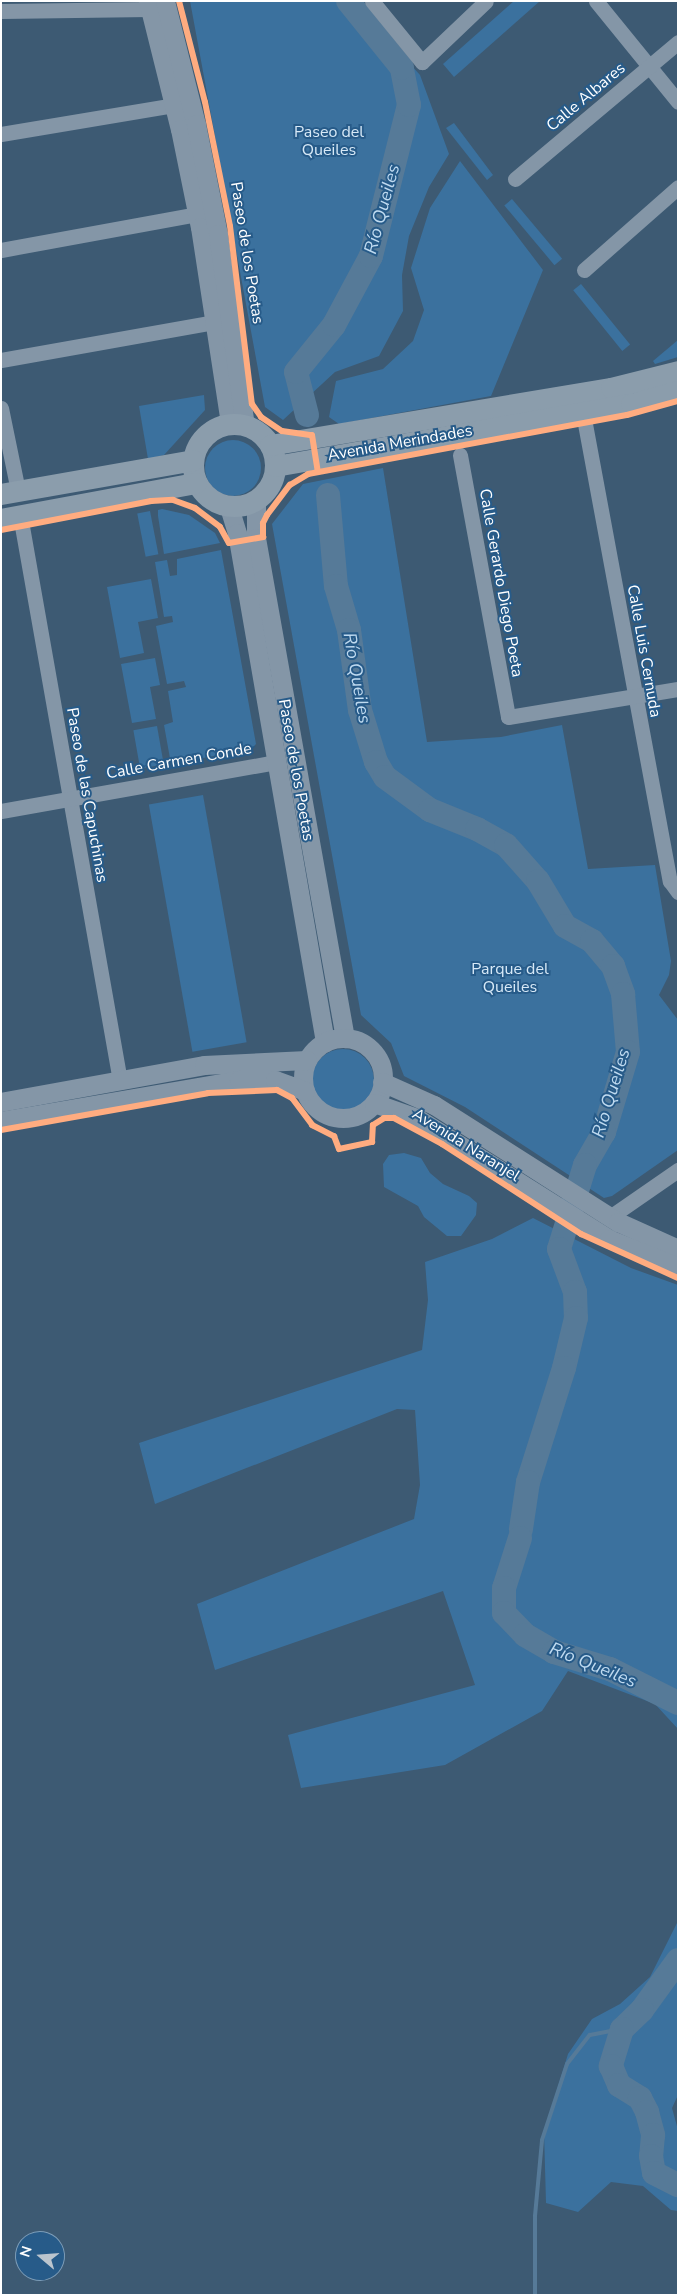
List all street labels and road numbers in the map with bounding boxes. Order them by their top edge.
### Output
street label: Calle Albares [543,58,629,136]
street label: Paseo de los Poetas [226,181,268,325]
street label: Avenida Merindades [326,421,474,465]
street label: Calle Gerardo Diego Poeta [475,487,527,679]
street label: Calle Luis Cernuda [623,583,665,719]
street label: Paseo de los Poetas [274,698,318,842]
street label: Paseo de las Capuchinas [62,706,112,884]
street label: Calle Carmen Conde [105,739,253,783]
street label: Avenida Naranjel [409,1104,523,1186]

